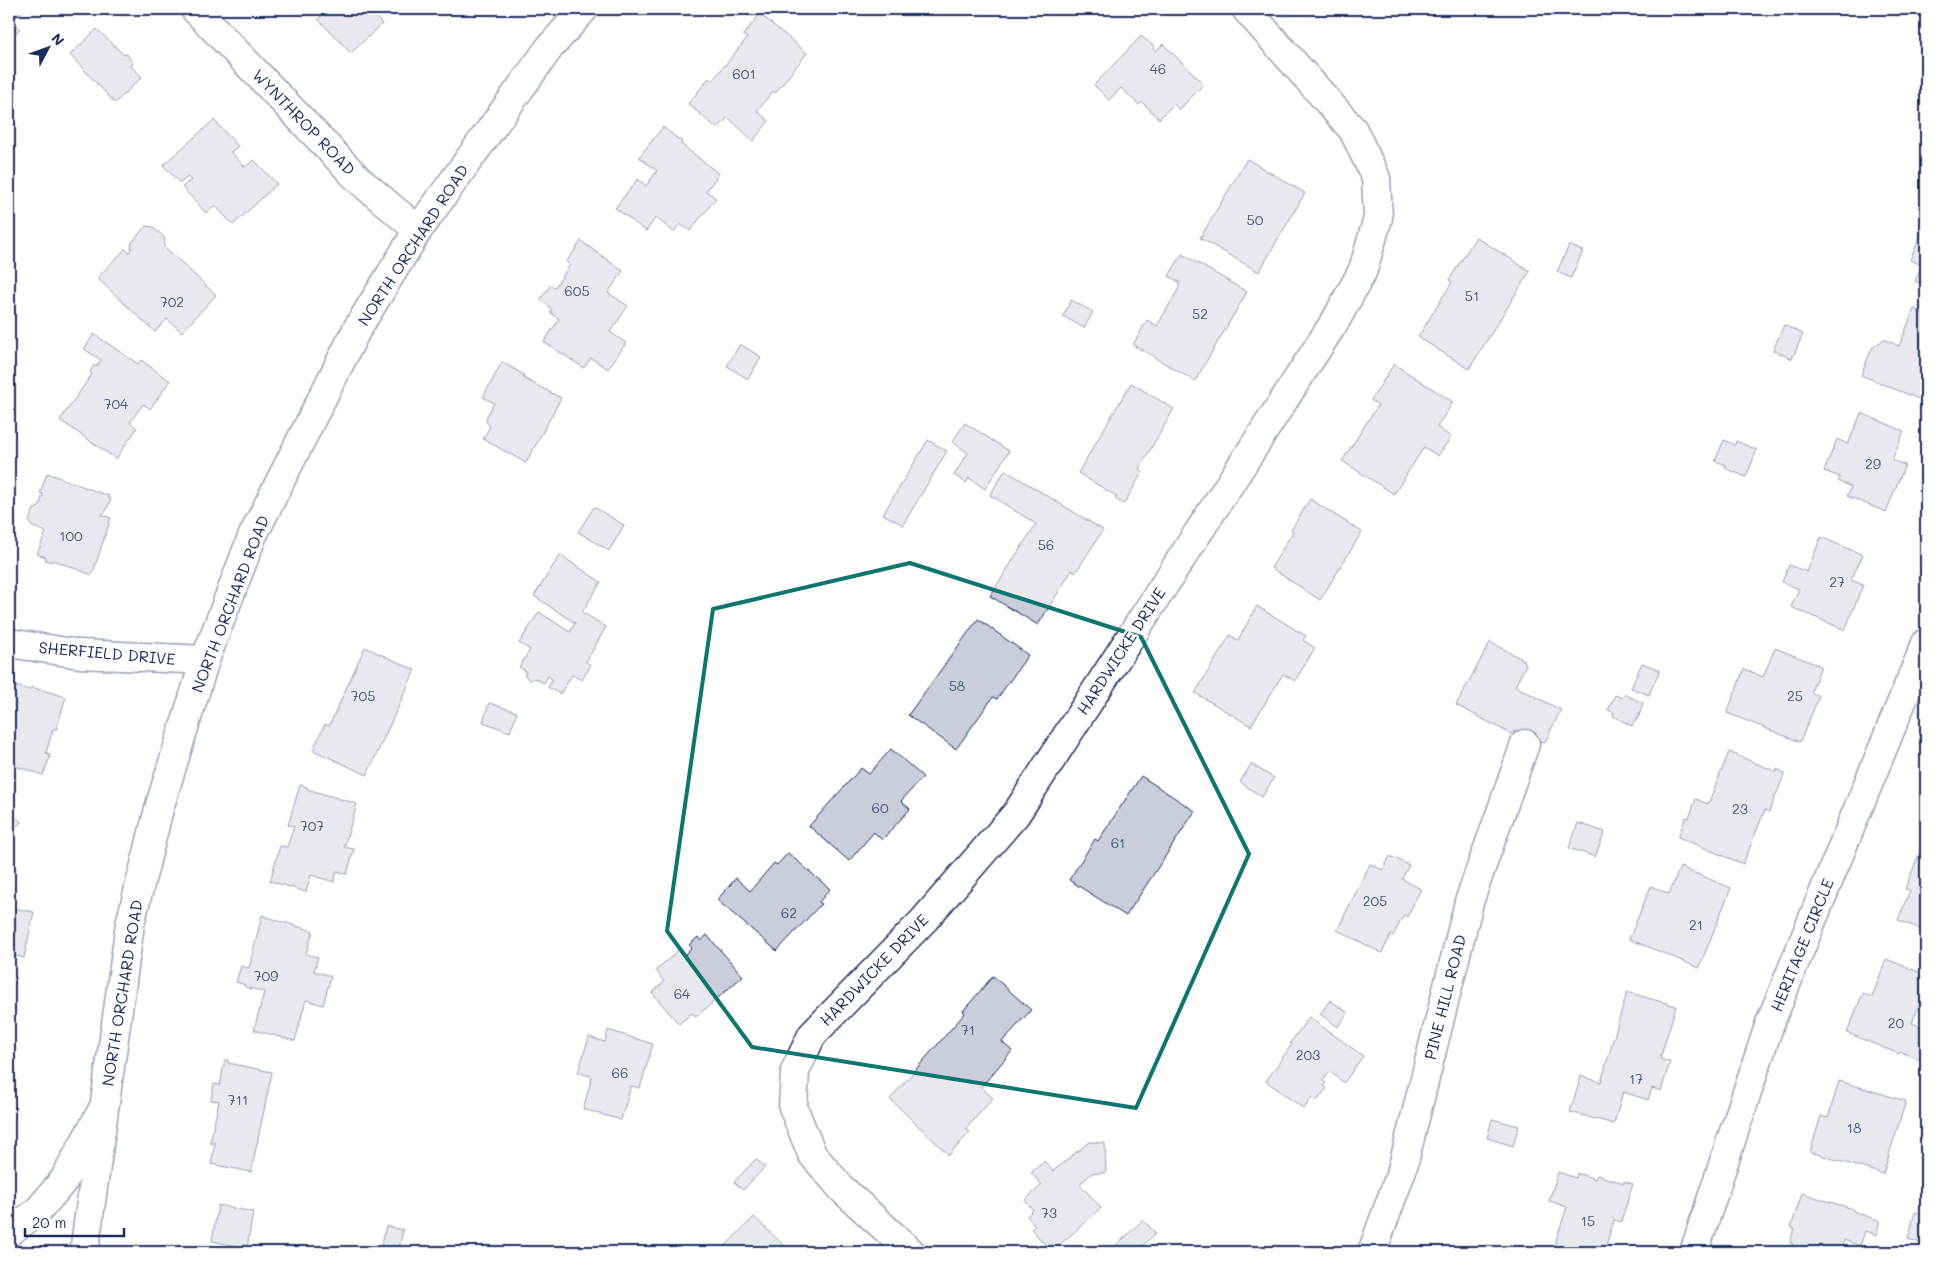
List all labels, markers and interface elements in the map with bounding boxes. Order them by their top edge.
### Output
north arrow [22,22,72,72]
text: N [48,29,69,49]
house number: 46 [1150,59,1166,78]
street label: WYNTHROP ROAD [248,64,360,179]
house number: 601 [732,64,756,83]
street label: NORTH ORCHARD ROAD [352,160,473,329]
house number: 50 [1247,210,1264,229]
house number: 605 [564,281,590,300]
house number: 51 [1465,286,1479,305]
house number: 702 [160,292,184,311]
house number: 52 [1192,304,1208,323]
house number: 704 [104,394,129,413]
house number: 29 [1865,454,1881,473]
street label: NORTH ORCHARD ROAD [186,512,273,696]
house number: 100 [59,526,83,545]
house number: 56 [1038,535,1054,554]
house number: 27 [1829,572,1845,591]
street label: HARDWICKE DRIVE [1071,583,1170,718]
street label: SHERFIELD DRIVE [38,636,176,669]
house number: 58 [949,676,965,695]
house number: 705 [351,686,375,705]
house number: 25 [1787,686,1803,705]
house number: 60 [871,798,889,817]
house number: 23 [1732,799,1748,818]
house number: 707 [300,816,324,835]
house number: 61 [1111,833,1125,852]
street label: HERITAGE CIRCLE [1765,875,1838,1014]
house number: 205 [1363,891,1387,910]
street label: NORTH ORCHARD ROAD [96,898,147,1088]
house number: 62 [781,903,797,922]
street label: HARDWICKE DRIVE [815,909,933,1030]
house number: 21 [1689,915,1703,934]
street label: PINE HILL ROAD [1419,932,1470,1062]
house number: 709 [254,966,278,985]
house number: 64 [674,984,691,1003]
house number: 20 [1888,1013,1905,1032]
house number: 71 [961,1020,975,1039]
house number: 203 [1296,1045,1320,1064]
house number: 66 [612,1063,628,1082]
house number: 17 [1629,1069,1643,1088]
house number: 711 [228,1090,248,1109]
house number: 18 [1847,1118,1861,1137]
house number: 73 [1041,1203,1057,1222]
scale bar [25,1206,124,1238]
house number: 15 [1581,1211,1595,1230]
text: 20 m [32,1212,66,1232]

